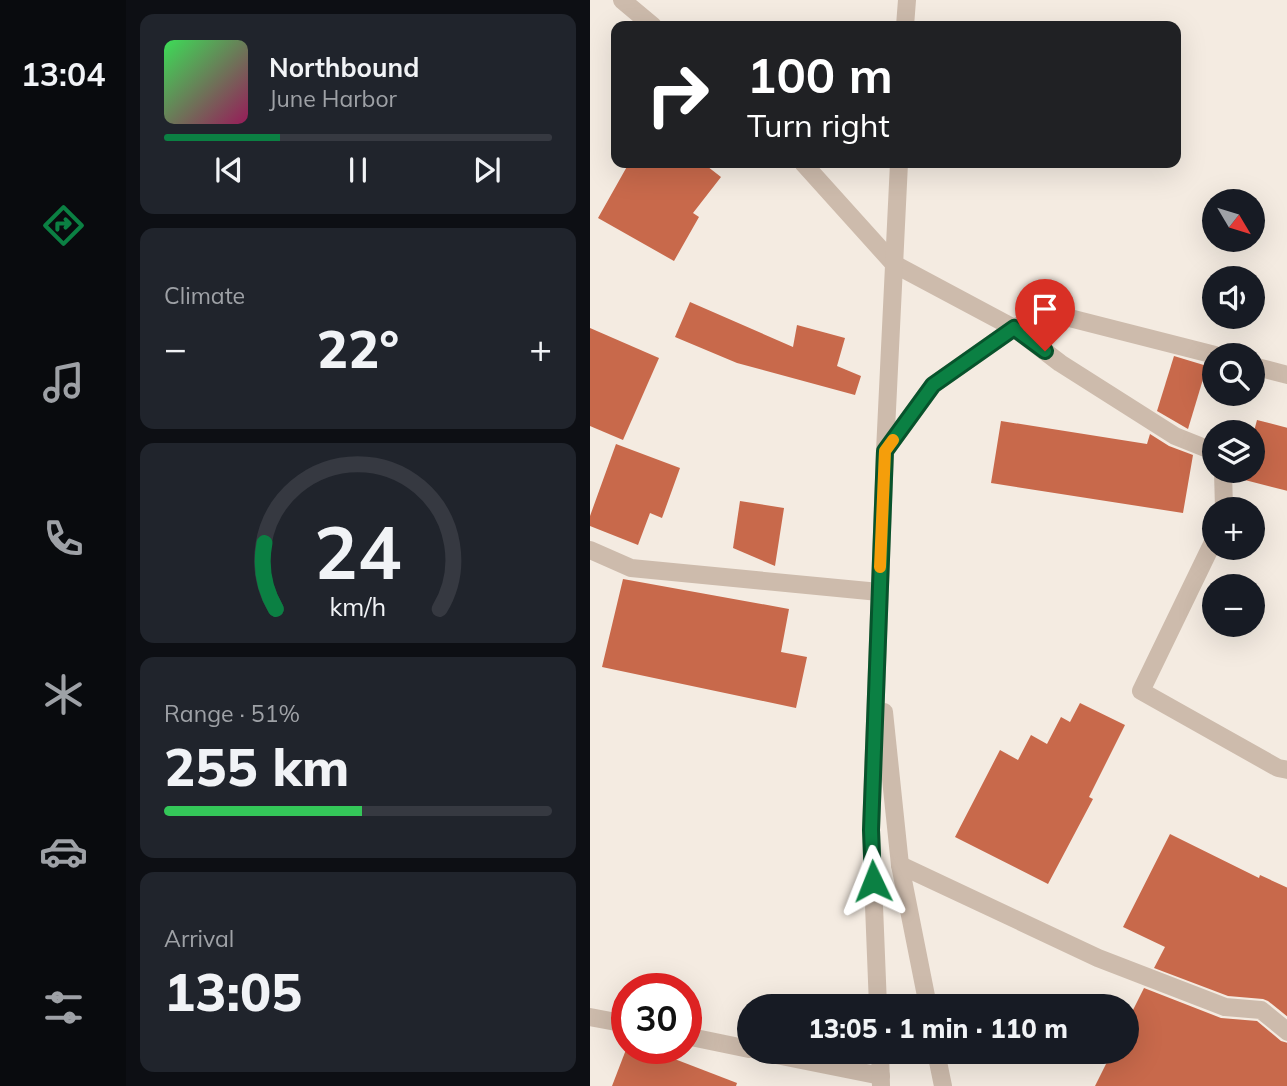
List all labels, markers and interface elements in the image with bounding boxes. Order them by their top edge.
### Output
text: 100 m [747,44,893,105]
icon: right [632,49,723,140]
text: Northbound [269,51,419,84]
text: 13:04 [21,54,105,94]
text: June Harbor [269,84,397,113]
text: Turn right [747,105,890,145]
icon: previous [210,151,248,189]
icon: pause [339,151,377,189]
icon: next [468,151,506,189]
north arrow [1202,189,1266,252]
map controls [1202,189,1265,637]
icon: directions [39,201,88,250]
button: sound [1202,266,1265,329]
pin [1015,279,1075,351]
text: Climate [164,281,245,310]
icon: arrive [1026,290,1064,328]
text: 22° [317,316,399,381]
text: − [164,324,187,372]
text: + [529,324,552,372]
button: search [1202,343,1265,406]
icon: music [39,358,88,407]
button: layers [1202,420,1265,483]
button: + [1202,497,1265,560]
text: 24 [314,506,402,597]
icon: phone [39,514,88,563]
button: − [1202,574,1265,637]
text: km/h [330,591,386,622]
icon: climate [39,670,88,719]
text: Range · 51% [164,699,300,728]
text: 255 km [164,734,349,799]
icon: car [39,827,88,876]
position arrow [836,844,910,918]
text: Arrival [164,924,234,953]
text: 13:05 [164,959,302,1024]
speed limit sign: 30 [611,973,702,1064]
icon: filters [39,983,88,1032]
text: 13:05 · 1 min · 110 m [808,1012,1068,1045]

